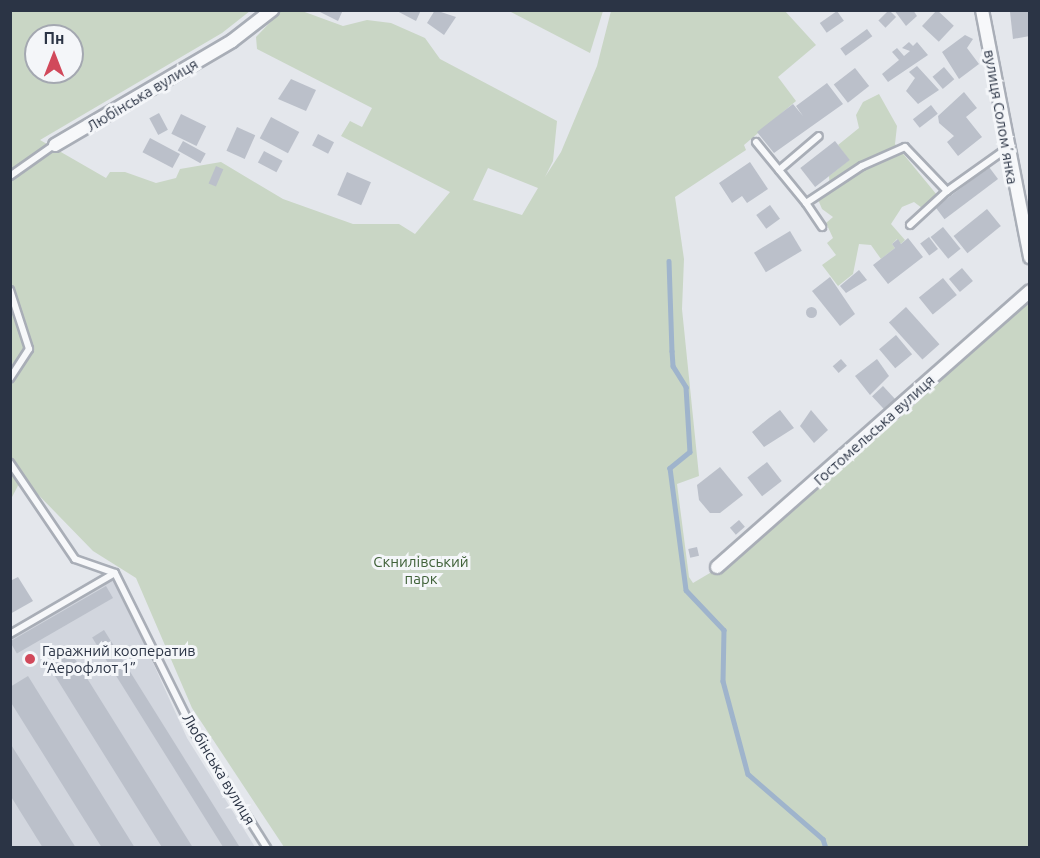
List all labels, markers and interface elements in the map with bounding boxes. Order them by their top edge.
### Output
north arrow [24,24,84,84]
text: Пн [44,29,64,47]
street label: вулиця Соломʼянка [980,48,1022,186]
street label: Любінська вулиця [83,55,201,135]
street label: Гостомельська вулиця [810,371,938,489]
park label: Скнилівський парк [373,552,469,587]
place label: Гаражний кооператив “Аерофлот 1” [42,641,196,676]
marker: Гаражний кооператив “Аерофлот 1” [23,652,37,666]
street label: Любінська вулиця [179,710,259,828]

